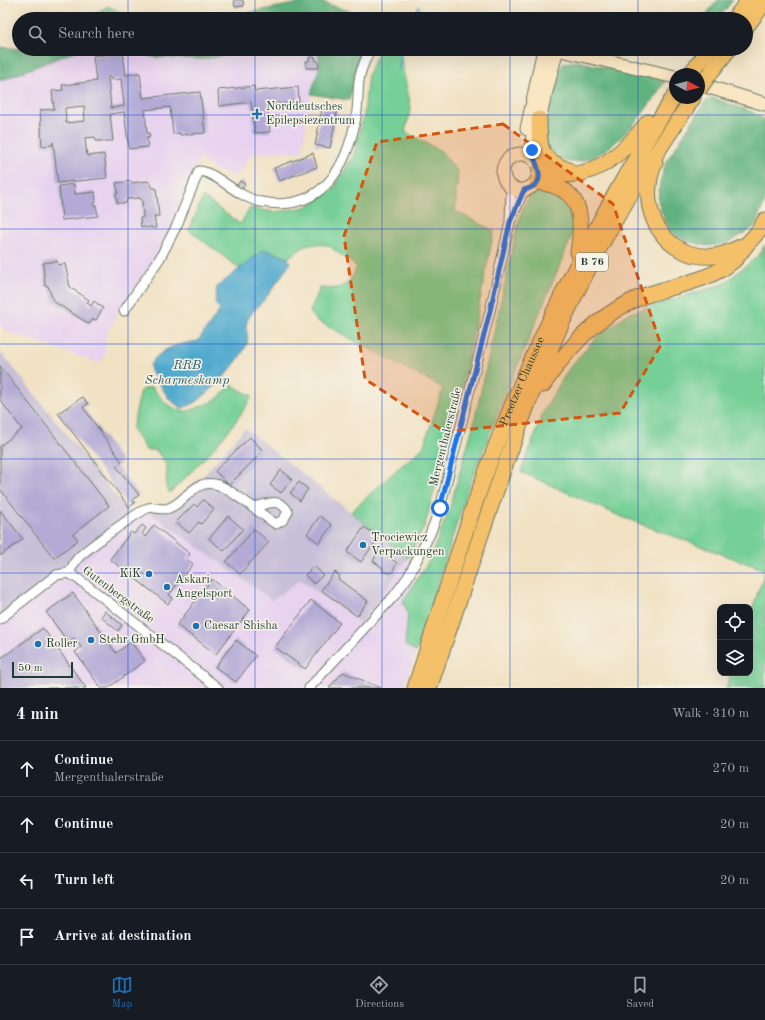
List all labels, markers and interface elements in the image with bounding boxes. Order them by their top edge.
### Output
search box [12,12,753,56]
icon: search [26,23,48,45]
text: Search here [58,27,135,42]
north arrow [669,68,705,104]
place label: Norddeutsches Epilepsiezentrum [266,101,355,127]
marker: Norddeutsches Epilepsiezentrum [251,108,263,120]
route end [523,141,541,159]
road number: B 76 [576,253,608,271]
street label: Preetzer Chaussee [498,335,547,428]
water label: RRB Scharmeskamp [145,359,229,387]
street label: Mergenthalerstraße [428,386,464,488]
route start [431,499,449,517]
place label: Trociewicz Verpackungen [371,532,445,558]
marker: Trociewicz Verpackungen [358,540,368,550]
street label: Gutenbergstraße [80,564,156,626]
place label: KiK [120,568,141,580]
marker: KiK [144,569,154,579]
place label: Askari Angelsport [175,574,232,600]
marker: Askari Angelsport [162,582,172,592]
map controls [717,604,753,676]
button: locate [717,604,753,640]
place label: Caesar Shisha [204,620,278,632]
marker: Caesar Shisha [191,621,201,631]
place label: Stehr GmbH [99,634,165,646]
marker: Stehr GmbH [86,635,96,645]
place label: Roller [46,638,78,650]
marker: Roller [33,639,43,649]
button: layers [717,640,753,676]
scale bar [12,660,73,679]
text: 50 m [18,663,43,674]
text: 4 min [16,706,59,723]
text: Walk · 310 m [672,707,749,720]
text: Continue [54,753,113,768]
icon: ahead [16,758,38,780]
text: 270 m [712,762,749,775]
text: Mergenthalerstraße [54,771,164,784]
icon: ahead [16,814,38,836]
text: Continue [54,817,113,832]
text: 20 m [720,818,749,831]
icon: left [16,870,38,892]
text: Turn left [54,873,114,888]
text: 20 m [720,874,749,887]
icon: arrive [16,926,38,948]
text: Arrive at destination [54,929,192,944]
tab: Map [111,974,133,1012]
tab: Directions [355,974,404,1012]
tab: Saved [626,974,654,1012]

